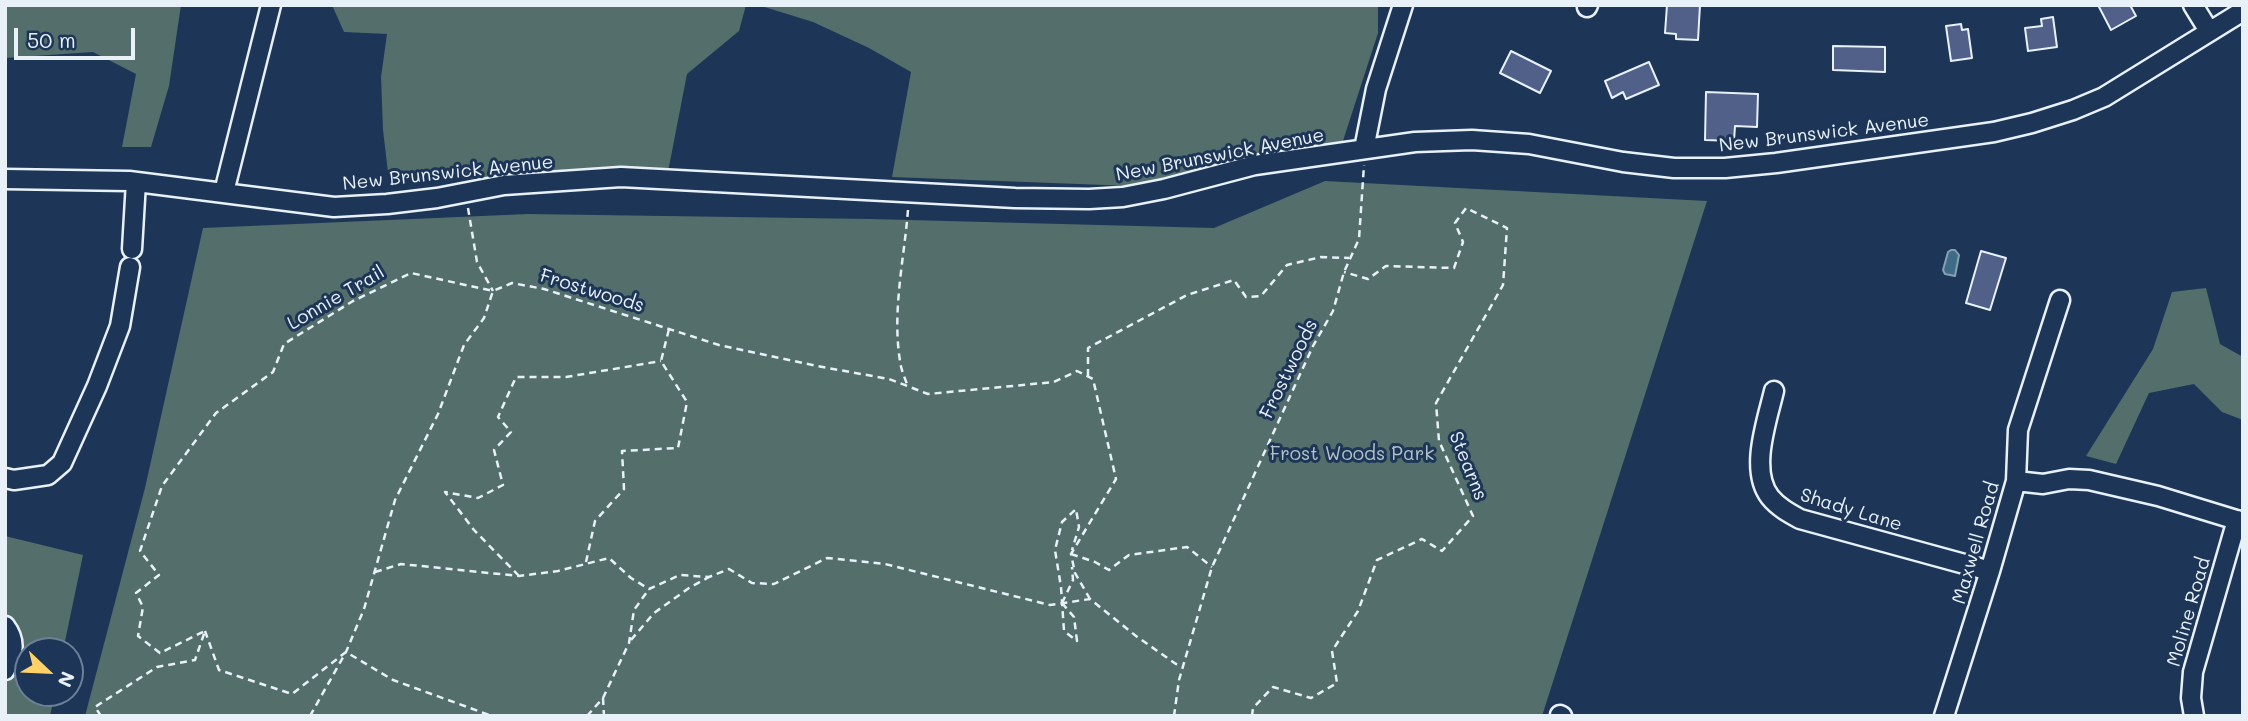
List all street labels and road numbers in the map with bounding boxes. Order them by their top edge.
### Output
street label: New Brunswick Avenue [1718,109,1930,157]
street label: New Brunswick Avenue [1114,124,1326,186]
street label: New Brunswick Avenue [342,151,554,195]
street label: Lonnie Trail [283,261,389,335]
street label: Frostwoods [537,264,647,318]
street label: Frostwoods [1255,316,1323,422]
street label: Stearns [1444,428,1492,504]
street label: Maxwell Road [1948,479,2004,607]
street label: Shady Lane [1797,484,1905,536]
street label: Moline Road [2163,555,2215,669]

